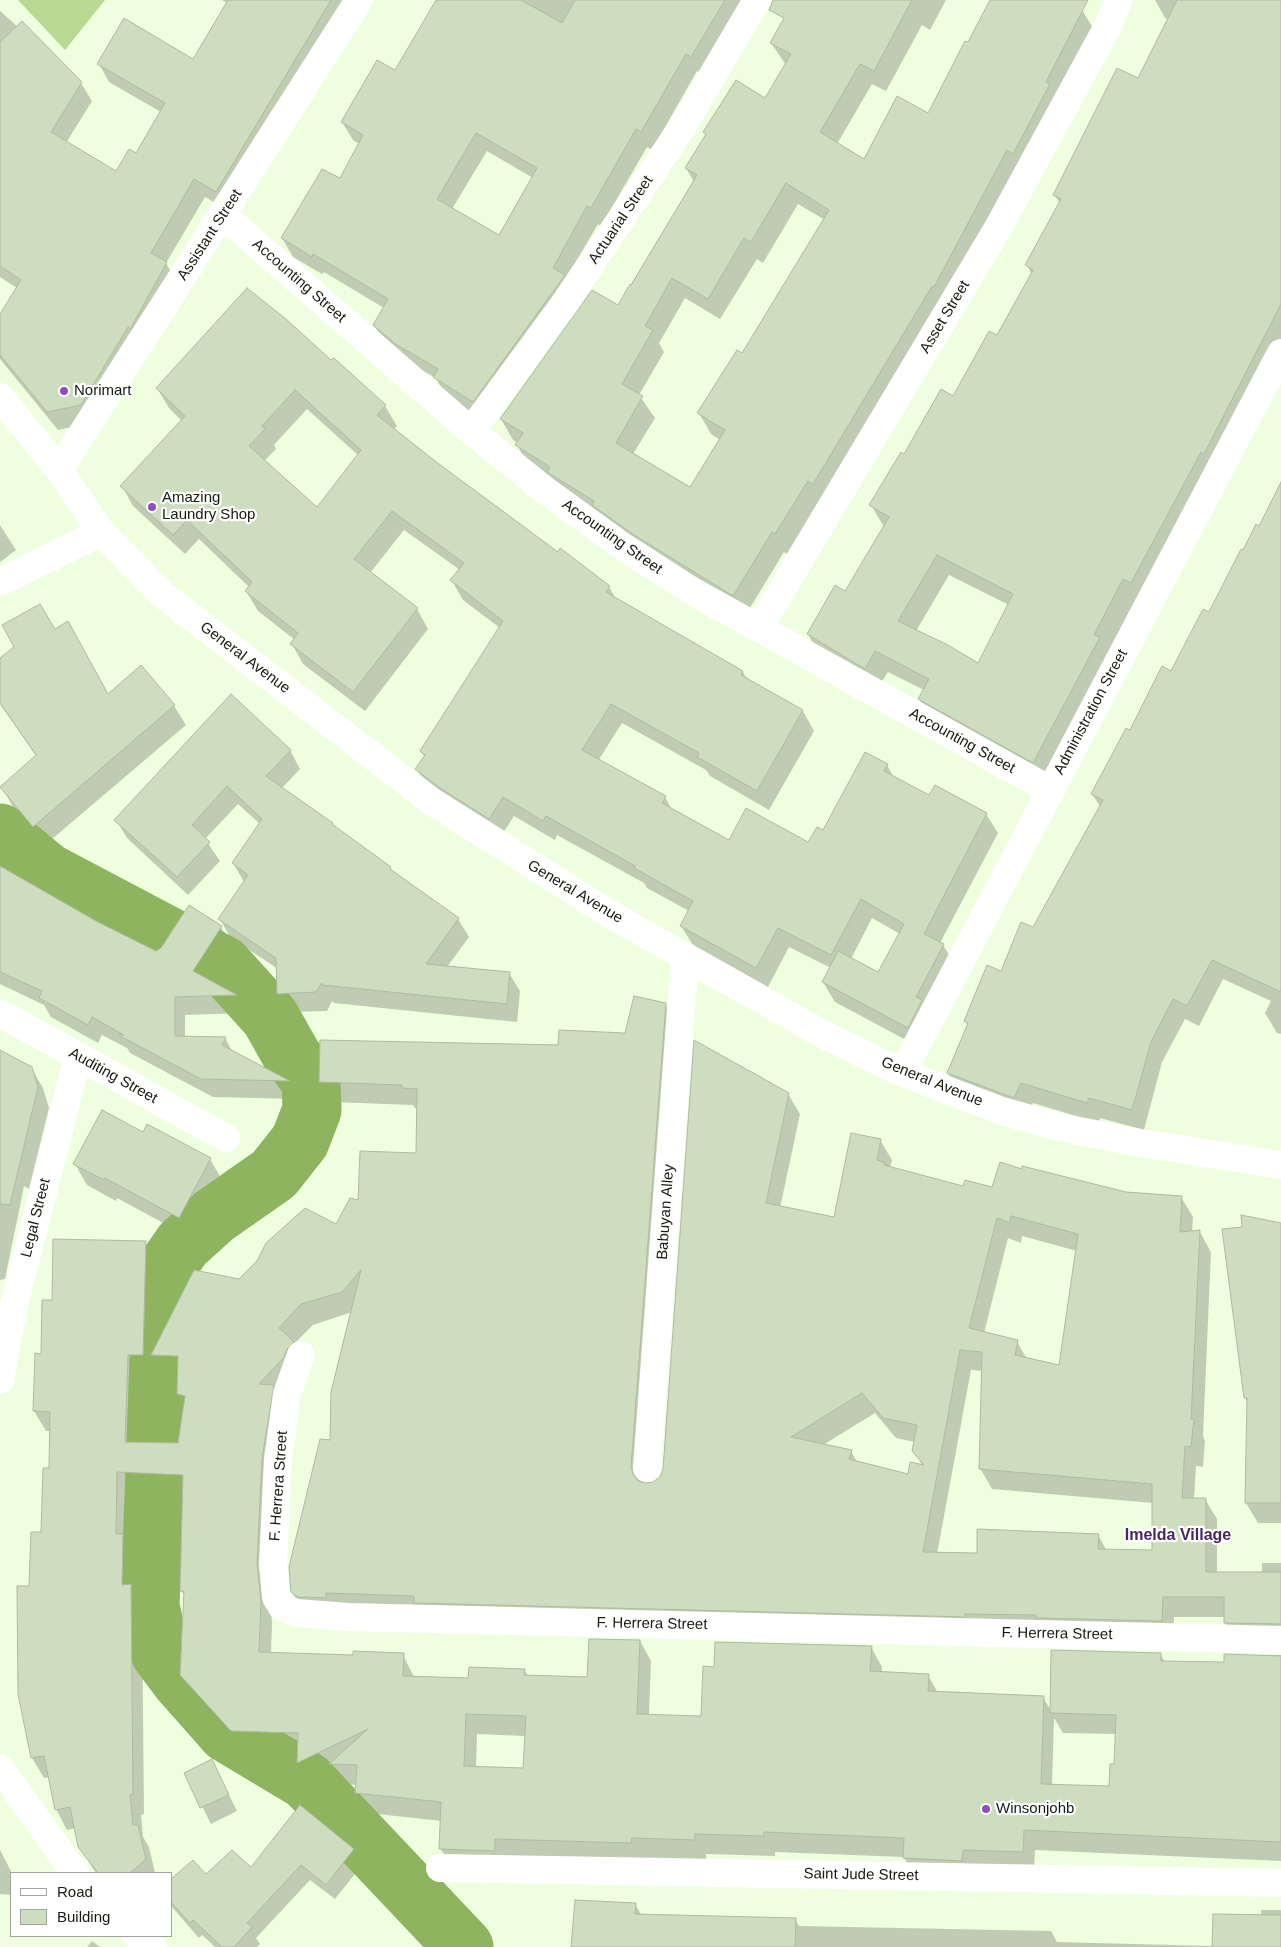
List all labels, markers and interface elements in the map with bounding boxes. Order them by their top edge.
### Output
street label: Actuarial Street [585,172,657,268]
street label: Assistant Street [174,186,246,284]
street label: Accounting Street [248,235,350,327]
street label: Asset Street [916,277,974,357]
place label: Norimart [74,382,132,400]
marker: Norimart [58,385,70,397]
place label: Amazing Laundry Shop [162,489,255,524]
street label: Accounting Street [558,496,666,578]
marker: Amazing Laundry Shop [146,501,158,513]
street label: General Avenue [196,618,294,698]
street label: Administration Street [1050,646,1132,778]
street label: Accounting Street [906,704,1018,778]
street label: General Avenue [524,856,626,928]
street label: Auditing Street [66,1044,160,1108]
street label: General Avenue [878,1053,986,1111]
street label: Babuyan Alley [654,1164,678,1260]
street label: Legal Street [17,1177,55,1259]
street label: F. Herrera Street [266,1430,292,1542]
district label: Imelda Village [1125,1526,1231,1546]
street label: F. Herrera Street [596,1614,708,1634]
street label: F. Herrera Street [1001,1624,1113,1644]
place label: Winsonjohb [996,1800,1074,1818]
marker: Winsonjohb [980,1803,992,1815]
street label: Saint Jude Street [803,1865,919,1885]
legend [10,1872,172,1937]
text: Road [57,1883,93,1900]
text: Building [57,1908,110,1925]

